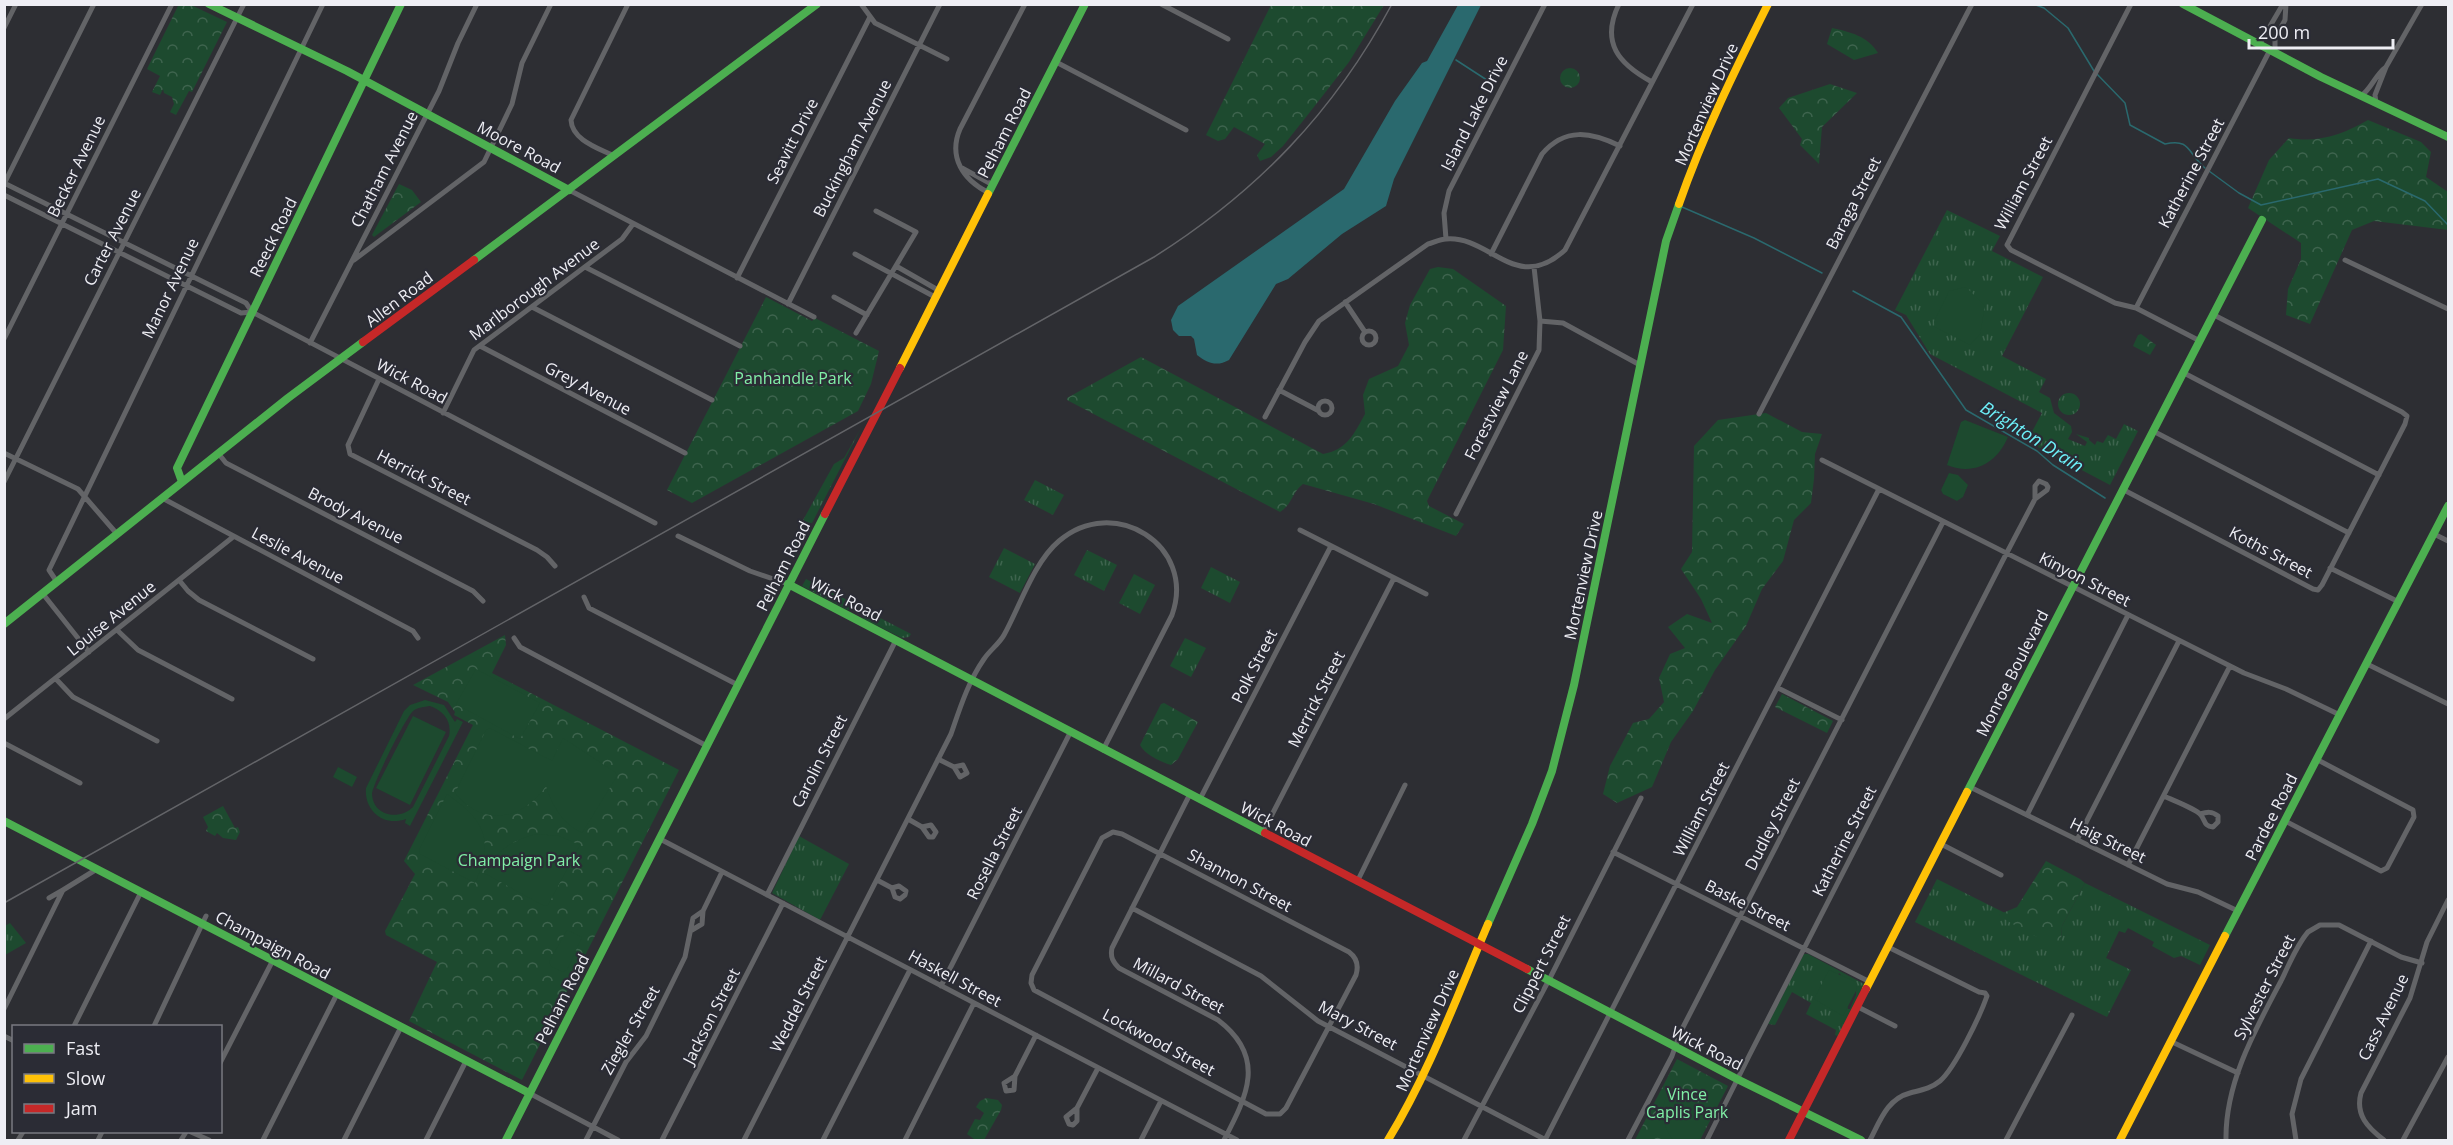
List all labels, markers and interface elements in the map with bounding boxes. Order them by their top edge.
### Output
scale bar [2249,12,2393,50]
text: 200 m [2258,20,2310,44]
street label: Mortenview Drive [1669,39,1743,169]
street label: Island Lake Drive [1435,52,1513,174]
street label: Buckingham Avenue [808,75,896,221]
street label: Pelham Road [972,84,1036,182]
street label: Seavitt Drive [761,94,823,188]
street label: Chatham Avenue [345,107,423,231]
street label: Becker Avenue [42,111,110,221]
street label: Katherine Street [2153,114,2229,232]
street label: Moore Road [473,116,565,178]
street label: William Street [1989,132,2057,234]
street label: Baraga Street [1820,153,1886,253]
street label: Carter Avenue [78,185,146,289]
street label: Reeck Road [244,193,302,281]
street label: Marlborough Avenue [464,233,604,345]
street label: Manor Avenue [136,234,204,342]
street label: Allen Road [361,266,437,332]
street label: Forestview Lane [1459,346,1533,464]
street label: Wick Road [373,353,451,409]
street label: Grey Avenue [541,356,635,420]
park label: Panhandle Park [734,367,852,389]
water label: Brighton Drain [1976,395,2089,477]
street label: Herrick Street [373,444,475,510]
street label: Brody Avenue [305,482,407,548]
street label: Mortenview Drive [1559,508,1607,642]
street label: Pelham Road [751,517,815,615]
street label: Leslie Avenue [248,521,348,589]
street label: Koths Street [2225,521,2317,583]
street label: Kinyon Street [2035,547,2135,612]
street label: Wick Road [807,572,885,626]
street label: Louise Avenue [62,575,160,661]
street label: Monroe Boulevard [1971,606,2053,740]
street label: Polk Street [1226,625,1282,707]
street label: Merrick Street [1282,647,1350,751]
street label: Carolin Street [786,710,852,811]
street label: William Street [1668,758,1734,860]
street label: Pardee Road [2240,770,2302,864]
street label: Dudley Street [1739,774,1805,874]
street label: Katherine Street [1807,782,1881,900]
street label: Wick Road [1237,796,1315,852]
street label: Rosella Street [961,802,1027,903]
street label: Haig Street [2066,812,2150,868]
street label: Shannon Street [1184,843,1296,917]
park label: Champaign Park [458,849,581,871]
street label: Baske Street [1702,874,1795,936]
street label: Champaign Road [212,905,334,985]
street label: Clippert Street [1507,911,1575,1017]
street label: Sylvester Street [2228,930,2300,1043]
street label: Haskell Street [905,944,1006,1012]
street label: Pelham Road [530,950,594,1048]
street label: Weddel Street [764,952,832,1056]
street label: Millard Street [1129,952,1229,1018]
street label: Jackson Street [676,964,745,1070]
street label: Mortenview Drive [1390,965,1464,1095]
street label: Cass Avenue [2352,970,2414,1064]
street label: Ziegler Street [596,981,664,1078]
street label: Mary Street [1315,995,1402,1055]
street label: Lockwood Street [1099,1003,1219,1081]
street label: Wick Road [1668,1021,1746,1075]
legend [12,1025,222,1133]
text: Fast [66,1036,100,1060]
text: Slow [66,1066,105,1090]
park label: Vince Caplis Park [1646,1083,1729,1123]
text: Jam [64,1096,98,1120]

